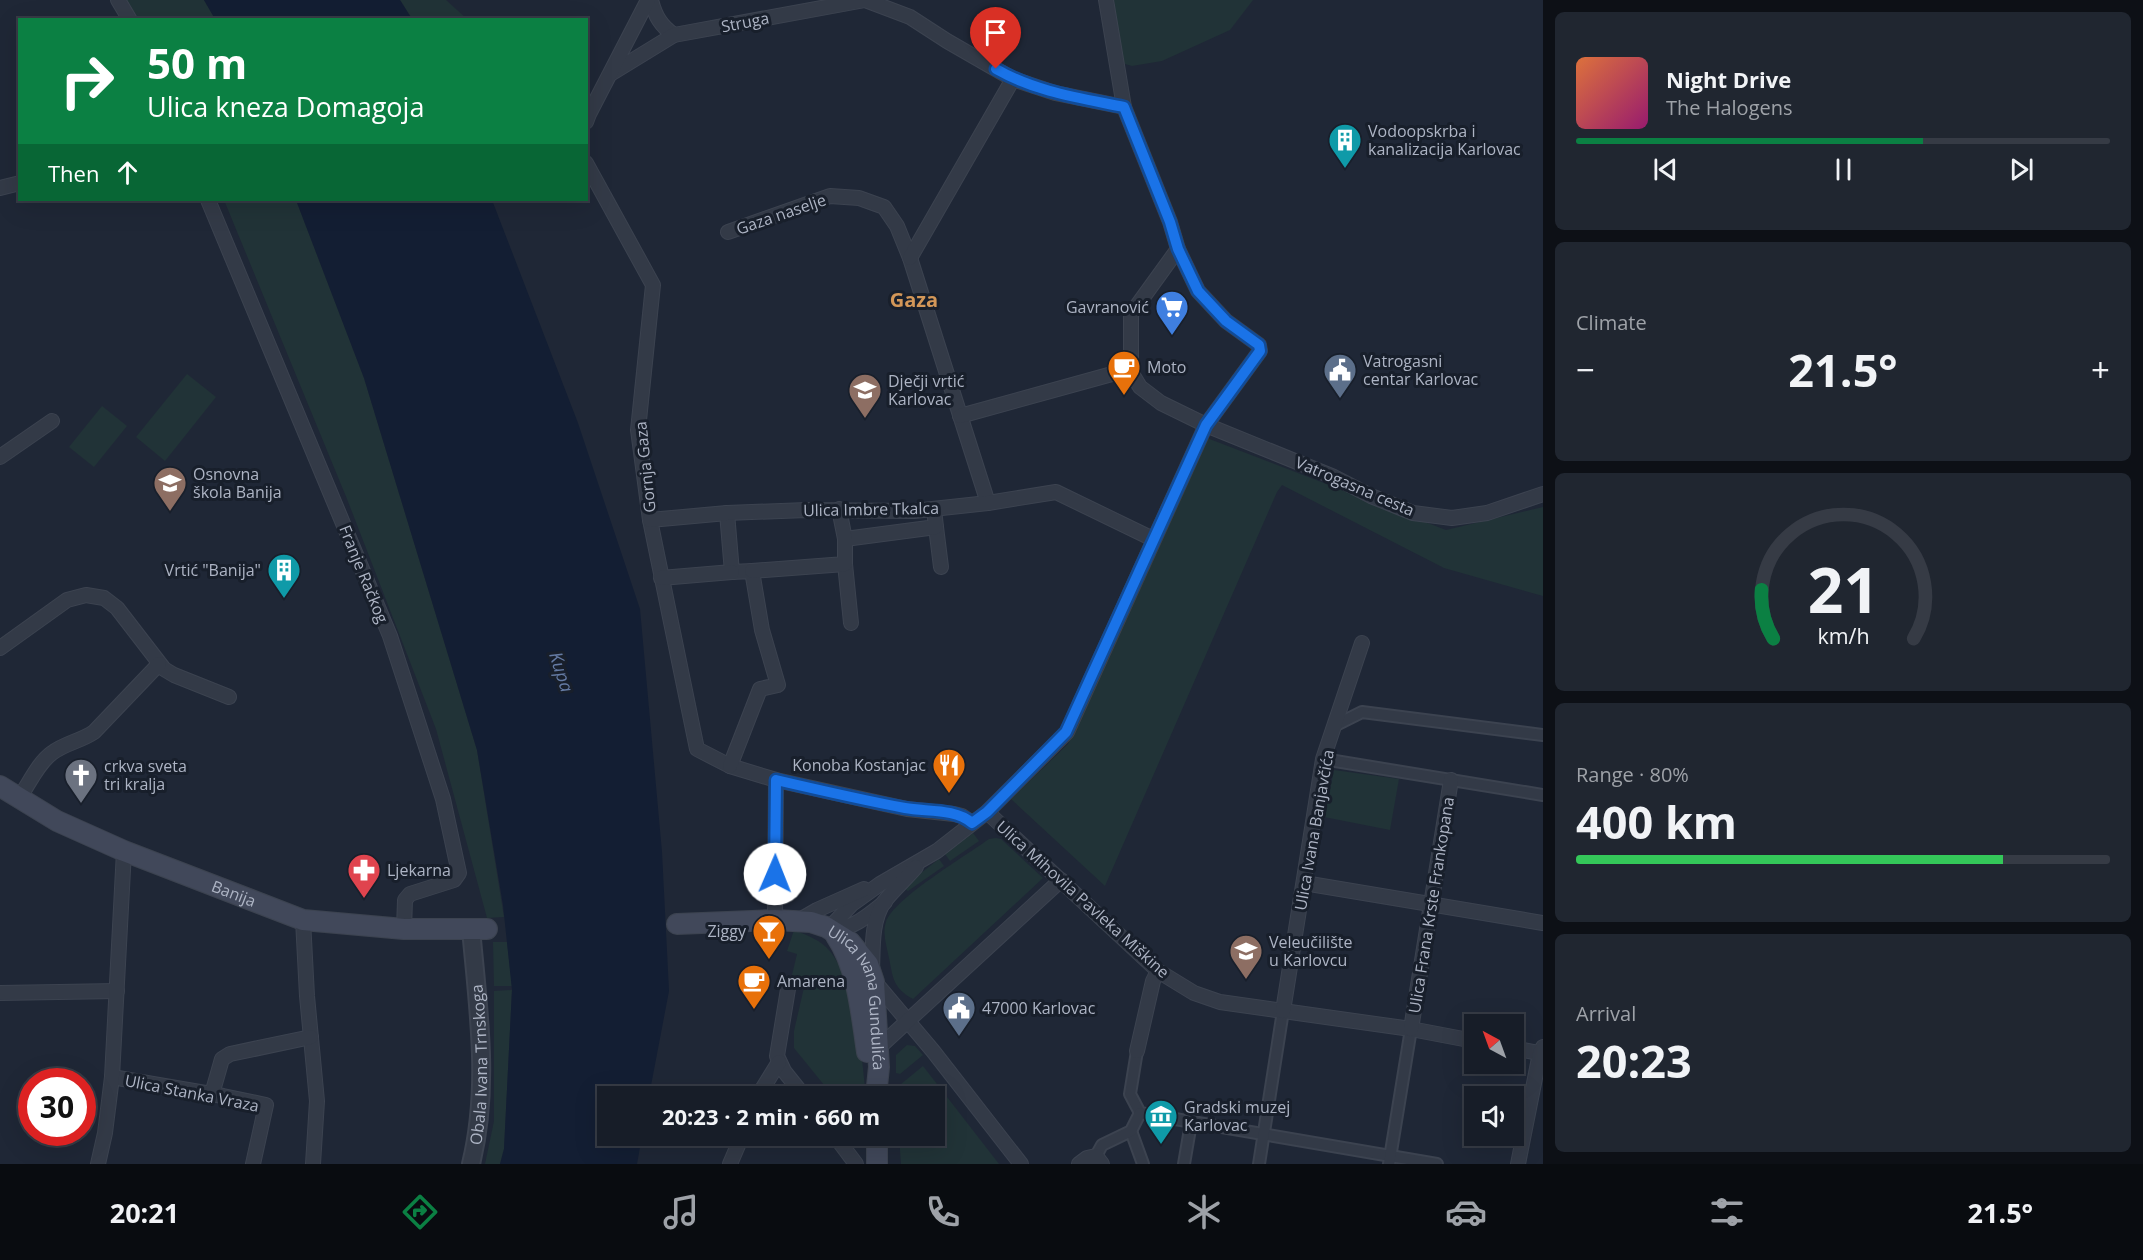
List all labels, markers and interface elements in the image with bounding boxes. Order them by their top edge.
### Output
street label: Struga [719,7,771,37]
pin [970,7,1021,69]
icon: arrive [979,16,1012,49]
text: 50 m [147,34,247,91]
icon: right [48,42,126,120]
text: Night Drive [1666,64,1791,94]
text: Ulica kneza Domagoja [147,88,424,125]
text: The Halogens [1666,94,1793,121]
place label: Vodoopskrba i kanalizacija Karlovac [1368,120,1521,160]
building icon: Vodoopskrba i kanalizacija Karlovac [1327,122,1363,169]
icon: previous [1649,153,1682,186]
icon: pause [1827,153,1860,186]
icon: next [2005,153,2038,186]
icon: ahead [111,156,144,189]
text: Then [48,158,99,188]
street label: Gaza naselje [733,188,829,240]
district label: Gaza [890,286,938,313]
supermarket icon: Gavranović [1154,289,1190,336]
place label: Gavranović [1066,296,1149,318]
text: Climate [1576,309,1647,336]
text: 21.5° [1788,339,1898,400]
text: − [1576,347,1595,392]
text: + [2091,347,2110,392]
cafe icon: Moto [1106,349,1142,396]
place label: Vatrogasni centar Karlovac [1363,350,1479,390]
public building icon: Vatrogasni centar Karlovac [1322,352,1358,399]
place label: Moto [1147,356,1186,378]
place label: Dječji vrtić Karlovac [888,370,965,410]
school or university icon: Dječji vrtić Karlovac [847,372,883,419]
street label: Gornja Gaza [629,420,661,514]
street label: Vatrogasna cesta [1292,451,1418,521]
place label: Osnovna škola Banija [193,463,282,503]
school or university icon: Osnovna škola Banija [152,465,188,512]
street label: Ulica Imbre Tkalca [803,497,939,521]
street label: Franje Račkog [334,522,394,627]
text: 21 [1807,546,1879,631]
building icon: Vrtić "Banija" [266,552,302,599]
place label: Vrtić "Banija" [165,559,261,581]
text: km/h [1817,621,1869,650]
water label: Kupa [544,648,580,695]
restaurant icon: Konoba Kostanjac [931,747,967,794]
street label: Ulica Ivana Banjavčića [1289,748,1339,912]
place label: Konoba Kostanjac [792,754,926,776]
place label: crkva sveta tri kralja [104,755,187,795]
church icon: crkva sveta tri kralja [63,757,99,804]
text: Range · 80% [1576,761,1689,788]
text: 400 km [1576,791,1737,852]
street label: Ulica Frana Krste Frankopana [1403,795,1459,1015]
street label: Ulica Mihovila Pavleka Miškine [992,815,1174,983]
position arrow [743,842,807,906]
pharmacy icon: Ljekarna [346,852,382,899]
place label: Ljekarna [387,859,451,881]
street label: Banija [208,875,259,912]
bar icon: Ziggy [751,913,787,960]
place label: Ziggy [707,920,747,942]
street label: Ulica Ivana Gundulića [824,920,890,1071]
place label: Veleučilište u Karlovcu [1269,931,1352,971]
school or university icon: Veleučilište u Karlovcu [1228,933,1264,980]
cafe icon: Amarena [736,963,772,1010]
place label: Amarena [777,970,845,992]
street label: Obala Ivana Trnskoga [464,984,492,1147]
public building icon: 47000 Karlovac [941,990,977,1037]
place label: 47000 Karlovac [982,997,1096,1019]
text: Arrival [1576,1000,1636,1027]
north arrow [1464,1014,1524,1074]
map controls [1464,1014,1524,1146]
text: 20:23 [1576,1030,1692,1091]
speed limit sign: 30 [18,1068,96,1146]
street label: Ulica Stanka Vraza [123,1069,261,1117]
button: sound [1464,1086,1524,1146]
place label: Gradski muzej Karlovac [1184,1096,1290,1136]
museum icon: Gradski muzej Karlovac [1143,1098,1179,1145]
text: 20:23 · 2 min · 660 m [662,1101,880,1131]
icon: directions [399,1191,441,1233]
icon: music [660,1191,702,1233]
icon: phone [922,1191,964,1233]
icon: climate [1183,1191,1225,1233]
icon: car [1445,1191,1487,1233]
icon: filters [1706,1191,1748,1233]
text: 20:21 [110,1194,179,1231]
text: 21.5° [1968,1194,2033,1231]

